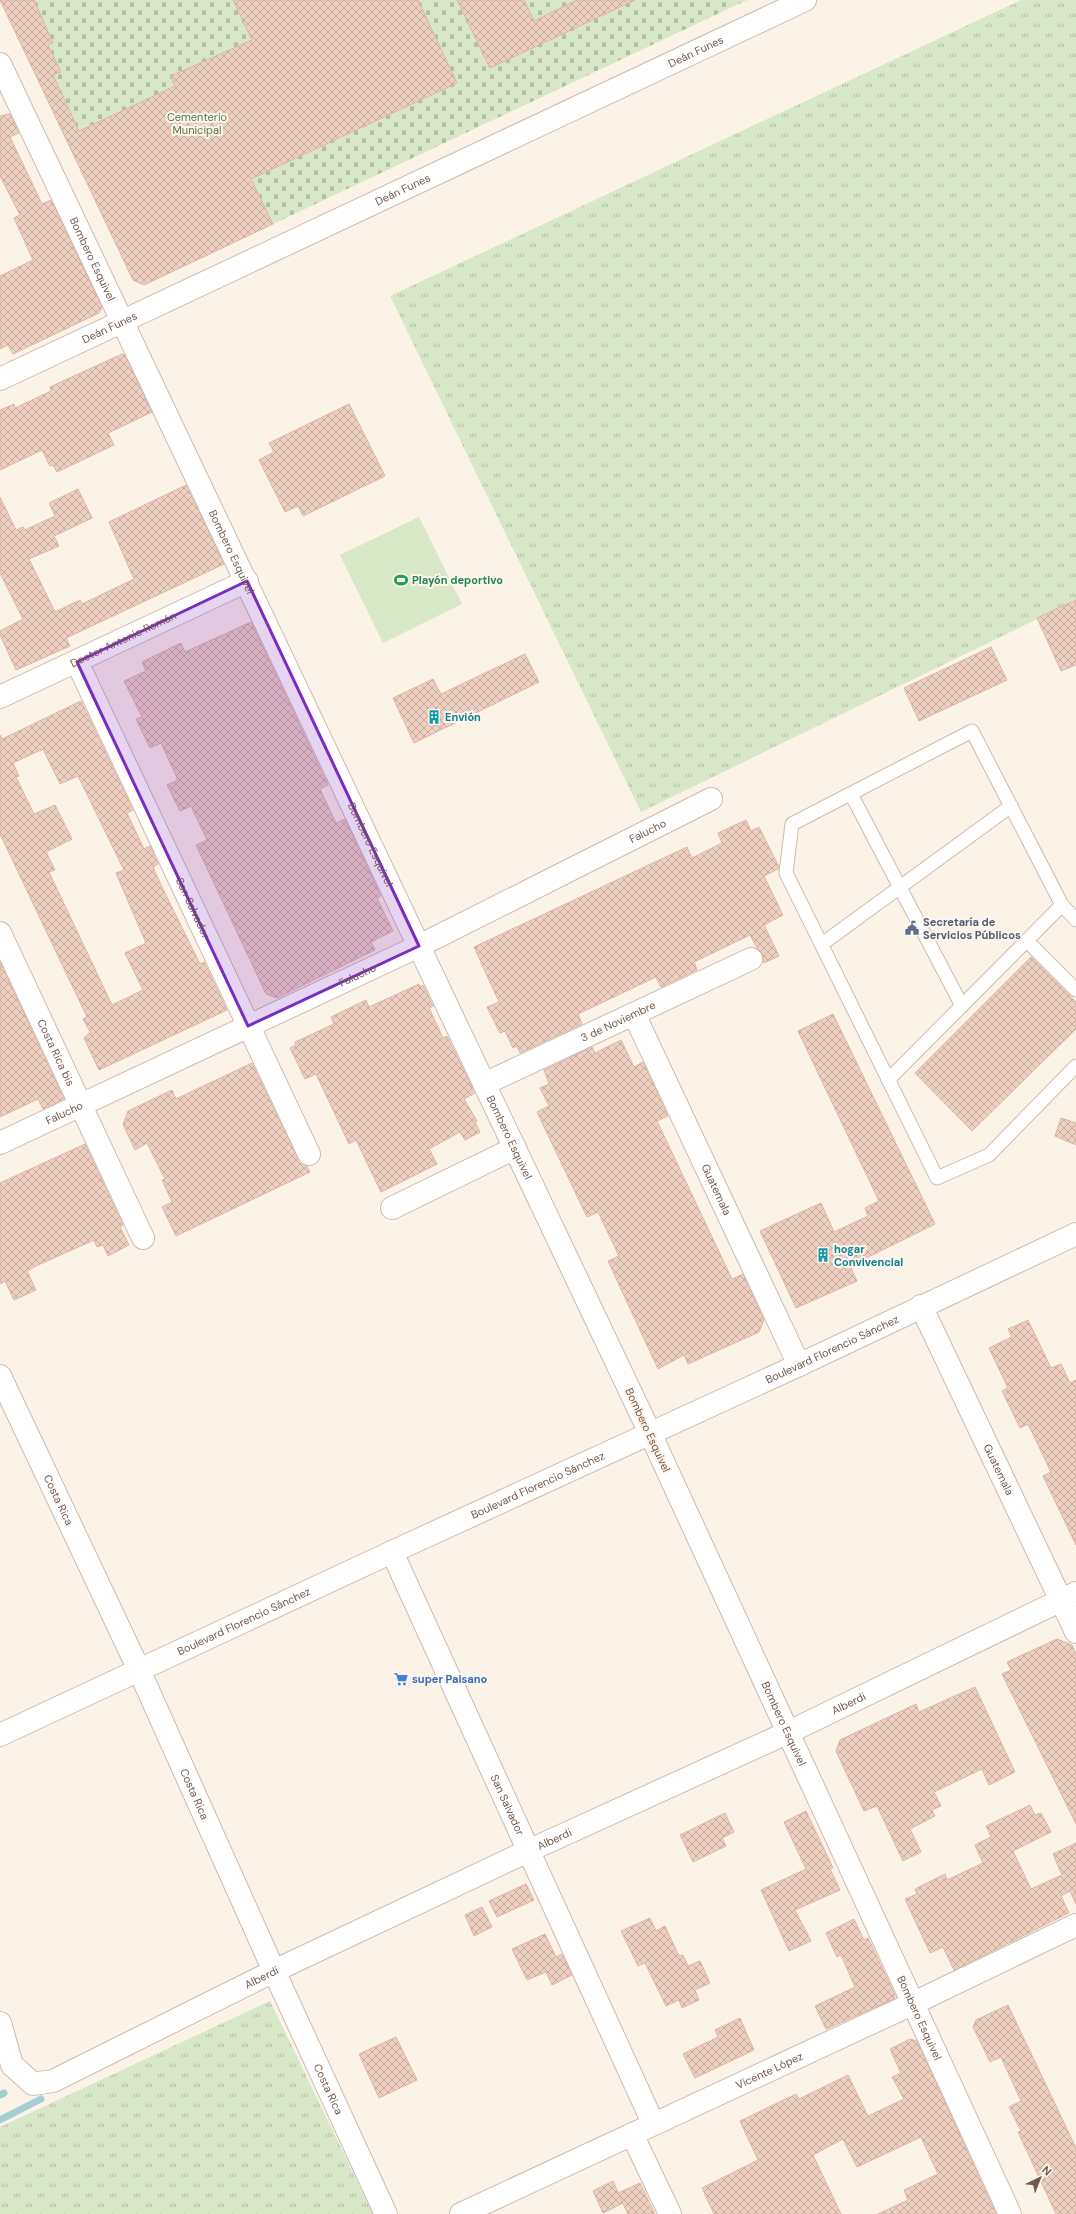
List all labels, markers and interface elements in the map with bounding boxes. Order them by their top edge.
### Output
street label: Deán Funes [666,32,726,70]
park label: Cementerio Municipal [167,110,227,137]
street label: Deán Funes [373,170,432,208]
street label: Bombero Esquivel [67,215,119,303]
street label: Deán Funes [80,308,139,346]
street label: Bombero Esquivel [206,508,258,596]
sports icon: Playón deportivo [393,572,409,588]
place label: Playón deportivo [412,573,503,587]
street label: Doctor Antonio Román [68,608,178,670]
building icon: Envión [426,709,442,725]
place label: Envión [445,710,481,724]
street label: Bombero Esquivel [345,800,396,889]
street label: Falucho [627,816,668,846]
street label: San Salvador [173,875,213,941]
place label: Secretaría de Servicios Públicos [923,915,1021,942]
public building icon: Secretaría de Servicios Públicos [904,920,920,936]
street label: Falucho [337,960,378,990]
street label: 3 de Noviembre [578,998,658,1045]
street label: Costa Rica bis [34,1017,78,1088]
street label: Bombero Esquivel [484,1093,535,1181]
street label: Falucho [43,1098,85,1128]
street label: Guatemala [698,1162,735,1218]
place label: hogar Convivencial [834,1242,903,1269]
building icon: hogar Convivencial [815,1247,831,1263]
street label: Boulevard Florencio Sánchez [763,1312,901,1387]
street label: Bombero Esquivel [622,1386,674,1474]
street label: Guatemala [981,1442,1017,1497]
street label: Boulevard Florencio Sánchez [469,1448,607,1522]
street label: Costa Rica [41,1472,77,1527]
street label: Boulevard Florencio Sánchez [175,1584,313,1658]
supermarket icon: super Paisano [393,1671,409,1687]
place label: super Paisano [412,1672,487,1686]
street label: Bombero Esquivel [758,1679,809,1768]
street label: Alberdi [829,1689,868,1717]
street label: Costa Rica [177,1766,212,1822]
street label: San Salvador [488,1772,528,1838]
street label: Alberdi [535,1825,574,1853]
street label: Alberdi [242,1963,281,1992]
street label: Bombero Esquivel [894,1973,945,2062]
street label: Vicente López [733,2049,805,2092]
street label: Costa Rica [311,2061,346,2117]
north arrow [1020,2158,1060,2198]
text: N [1039,2163,1055,2179]

